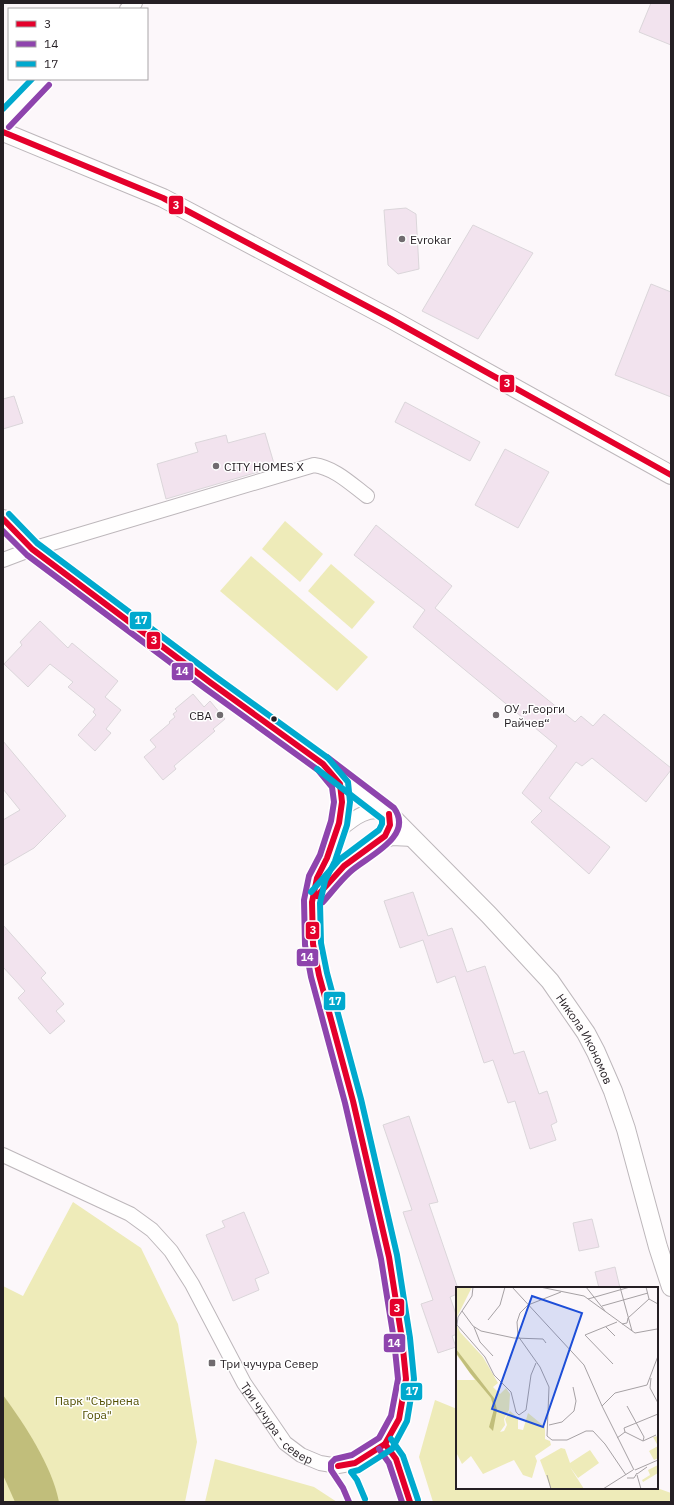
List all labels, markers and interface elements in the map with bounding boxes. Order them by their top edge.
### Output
legend [8,8,148,80]
text: 3 [44,16,51,31]
text: 14 [44,36,58,51]
text: 17 [44,56,58,71]
line badge: 3 [168,195,184,215]
text: 3 [173,198,179,212]
place label: Evrokar [410,232,452,247]
marker: Evrokar [397,234,407,244]
line badge: 3 [499,374,515,393]
text: 3 [504,376,510,390]
place label: CITY HOMES X [224,459,305,474]
marker: CITY HOMES X [211,461,221,471]
line badge: 17 [129,611,152,630]
text: 17 [134,613,148,627]
line badge: 3 [146,631,161,650]
text: 3 [151,633,157,647]
line badge: 14 [171,662,194,681]
text: 14 [175,664,189,678]
place label: ОУ „Георги Райчев“ [504,701,565,730]
place label: CBA [189,708,212,723]
marker: CBA [215,710,225,720]
marker: ОУ „Георги Райчев“ [491,710,501,720]
unlabelled marker [269,714,279,724]
line badge: 3 [305,921,320,940]
text: 3 [310,923,316,937]
line badge: 14 [296,948,319,967]
text: 14 [300,950,314,964]
street label: Никола Икономов [553,990,616,1086]
line badge: 17 [323,991,346,1011]
text: 17 [328,994,342,1008]
inset map [456,1287,658,1489]
line badge: 3 [389,1298,405,1317]
text: 3 [394,1301,400,1315]
line badge: 14 [383,1333,406,1353]
text: 14 [387,1336,401,1350]
place label: Три чучура Север [220,1356,319,1371]
marker: Три чучура Север [207,1358,217,1368]
street label: Три чучура - север [238,1379,315,1467]
line badge: 17 [400,1382,423,1401]
text: 17 [405,1384,419,1398]
park label: Парк "Сърнена Гора" [55,1393,140,1422]

